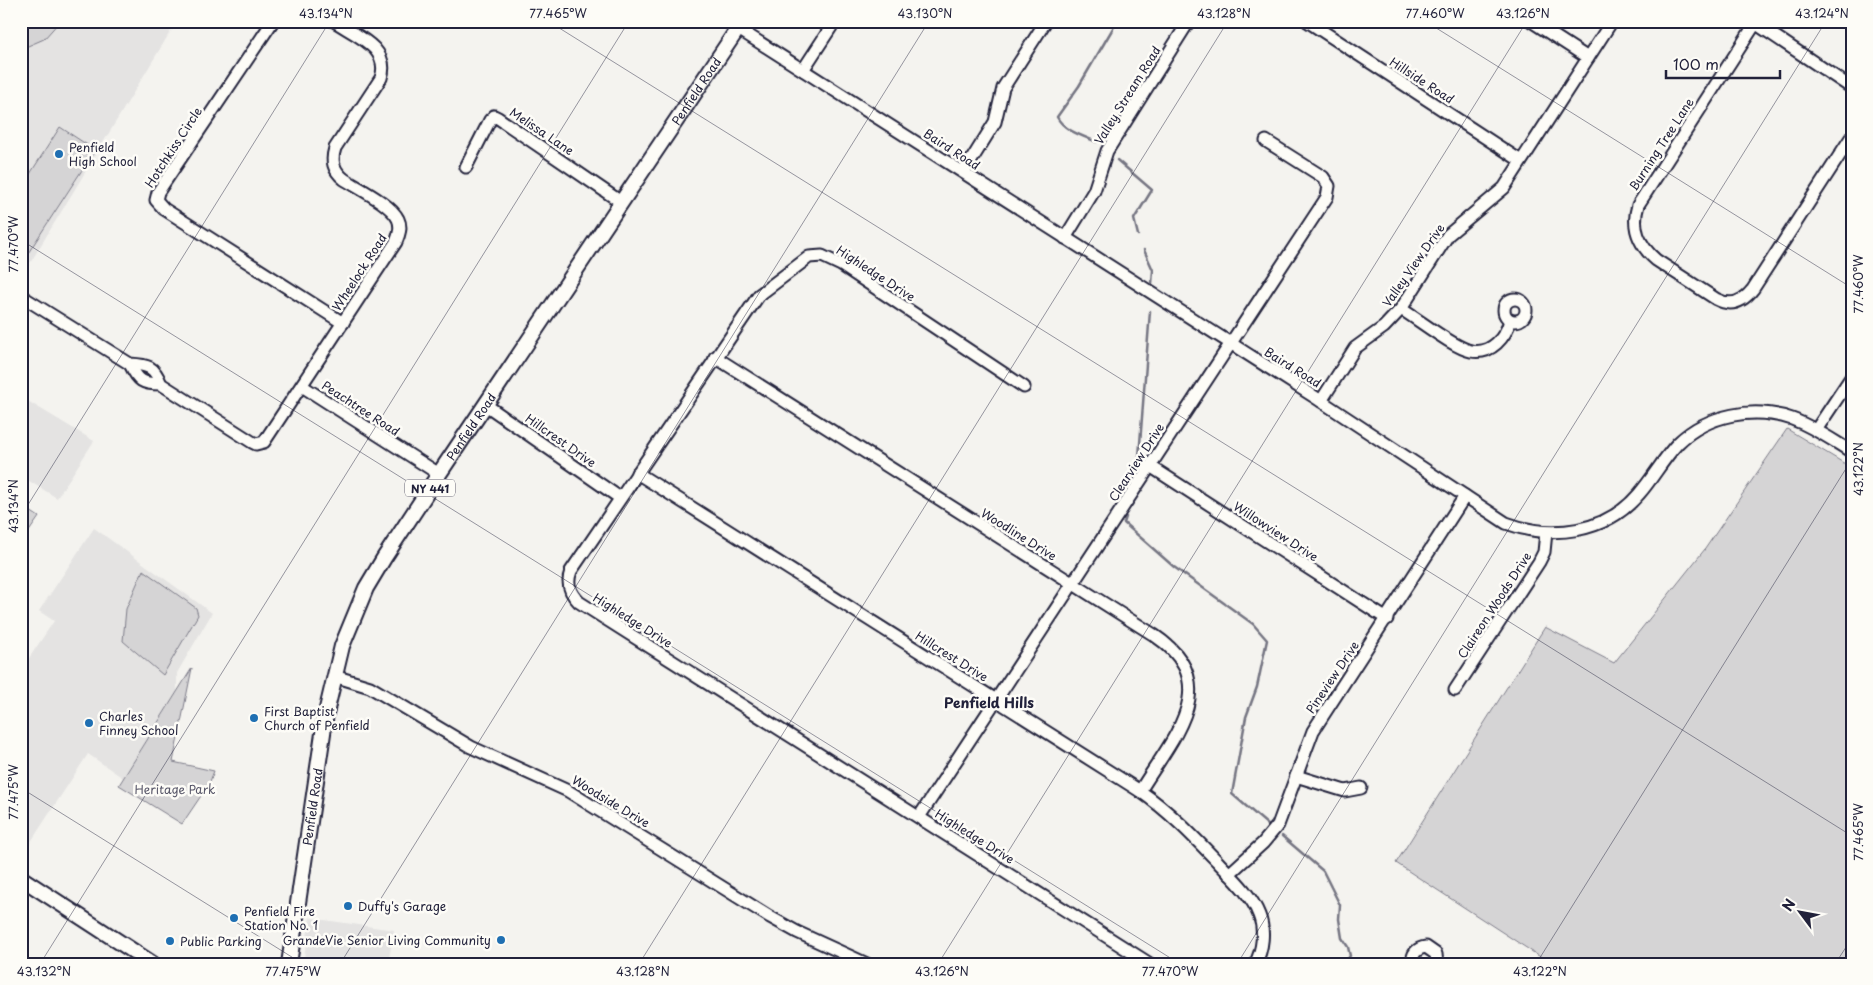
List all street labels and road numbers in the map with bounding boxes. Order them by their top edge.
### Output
street label: Valley Stream Road [1089,42,1165,148]
street label: Hillside Road [1386,52,1458,108]
street label: Penfield Road [667,54,725,128]
street label: Burning Tree Lane [1624,94,1698,194]
street label: Hotchkiss Circle [140,103,206,191]
street label: Melissa Lane [506,103,578,159]
street label: Baird Road [920,124,984,174]
street label: Valley View Drive [1378,219,1449,310]
street label: Wheelock Road [327,230,391,314]
street label: Highledge Drive [833,241,919,305]
street label: Baird Road [1261,342,1325,392]
street label: Peachtree Road [319,376,403,440]
street label: Penfield Road [442,389,500,464]
street label: Hillcrest Drive [522,409,600,471]
street label: Clearview Drive [1104,419,1168,505]
road number: NY 441 [405,479,455,496]
street label: Willowview Drive [1230,497,1322,565]
street label: Woodline Drive [978,504,1060,564]
street label: Claireon Woods Drive [1453,548,1535,662]
street label: Highledge Drive [590,588,676,652]
street label: Hillcrest Drive [912,626,992,686]
street label: Pineview Drive [1301,637,1363,717]
street label: Penfield Road [298,767,327,847]
street label: Woodside Drive [569,771,653,831]
street label: Highledge Drive [932,804,1018,868]

